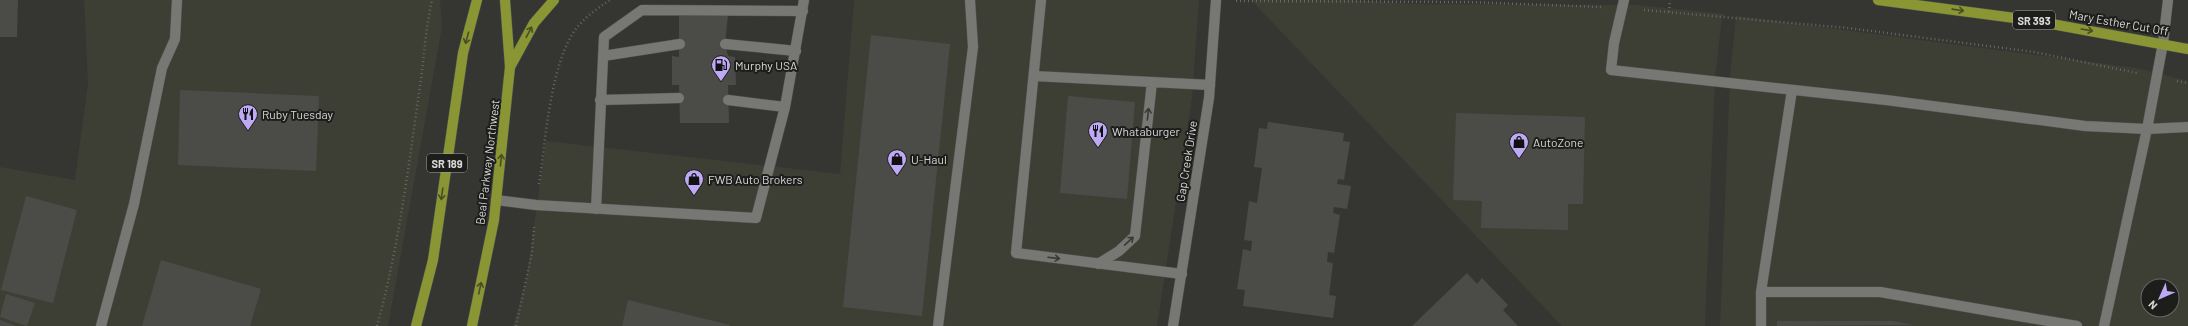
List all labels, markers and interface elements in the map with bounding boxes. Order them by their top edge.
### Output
one-way arrow [1951,6,1964,14]
street label: Mary Esther Cut Off [2068,6,2170,38]
road number: SR 393 [2013,11,2055,29]
one-way arrow [525,26,533,38]
one-way arrow [2080,26,2093,34]
one-way arrow [462,31,470,44]
fuel station icon: Murphy USA [710,54,732,82]
place label: Murphy USA [735,58,797,72]
street label: Beal Parkway Northwest [472,99,502,225]
restaurant icon: Ruby Tuesday [237,103,259,131]
place label: Ruby Tuesday [262,107,334,121]
one-way arrow [1144,108,1152,121]
street label: Gap Creek Drive [1173,119,1199,203]
restaurant icon: Whataburger [1087,120,1109,148]
place label: Whataburger [1112,124,1181,138]
shop icon: AutoZone [1508,131,1530,159]
place label: AutoZone [1533,135,1583,149]
shop icon: U-Haul [886,148,908,176]
place label: U-Haul [911,152,947,166]
road number: SR 189 [427,154,467,172]
one-way arrow [497,154,504,167]
shop icon: FWB Auto Brokers [683,168,705,196]
place label: FWB Auto Brokers [708,172,803,186]
one-way arrow [438,187,446,200]
one-way arrow [1124,236,1134,246]
one-way arrow [1048,254,1061,262]
north arrow [2140,278,2180,318]
one-way arrow [476,282,484,295]
text: N [2145,298,2160,313]

